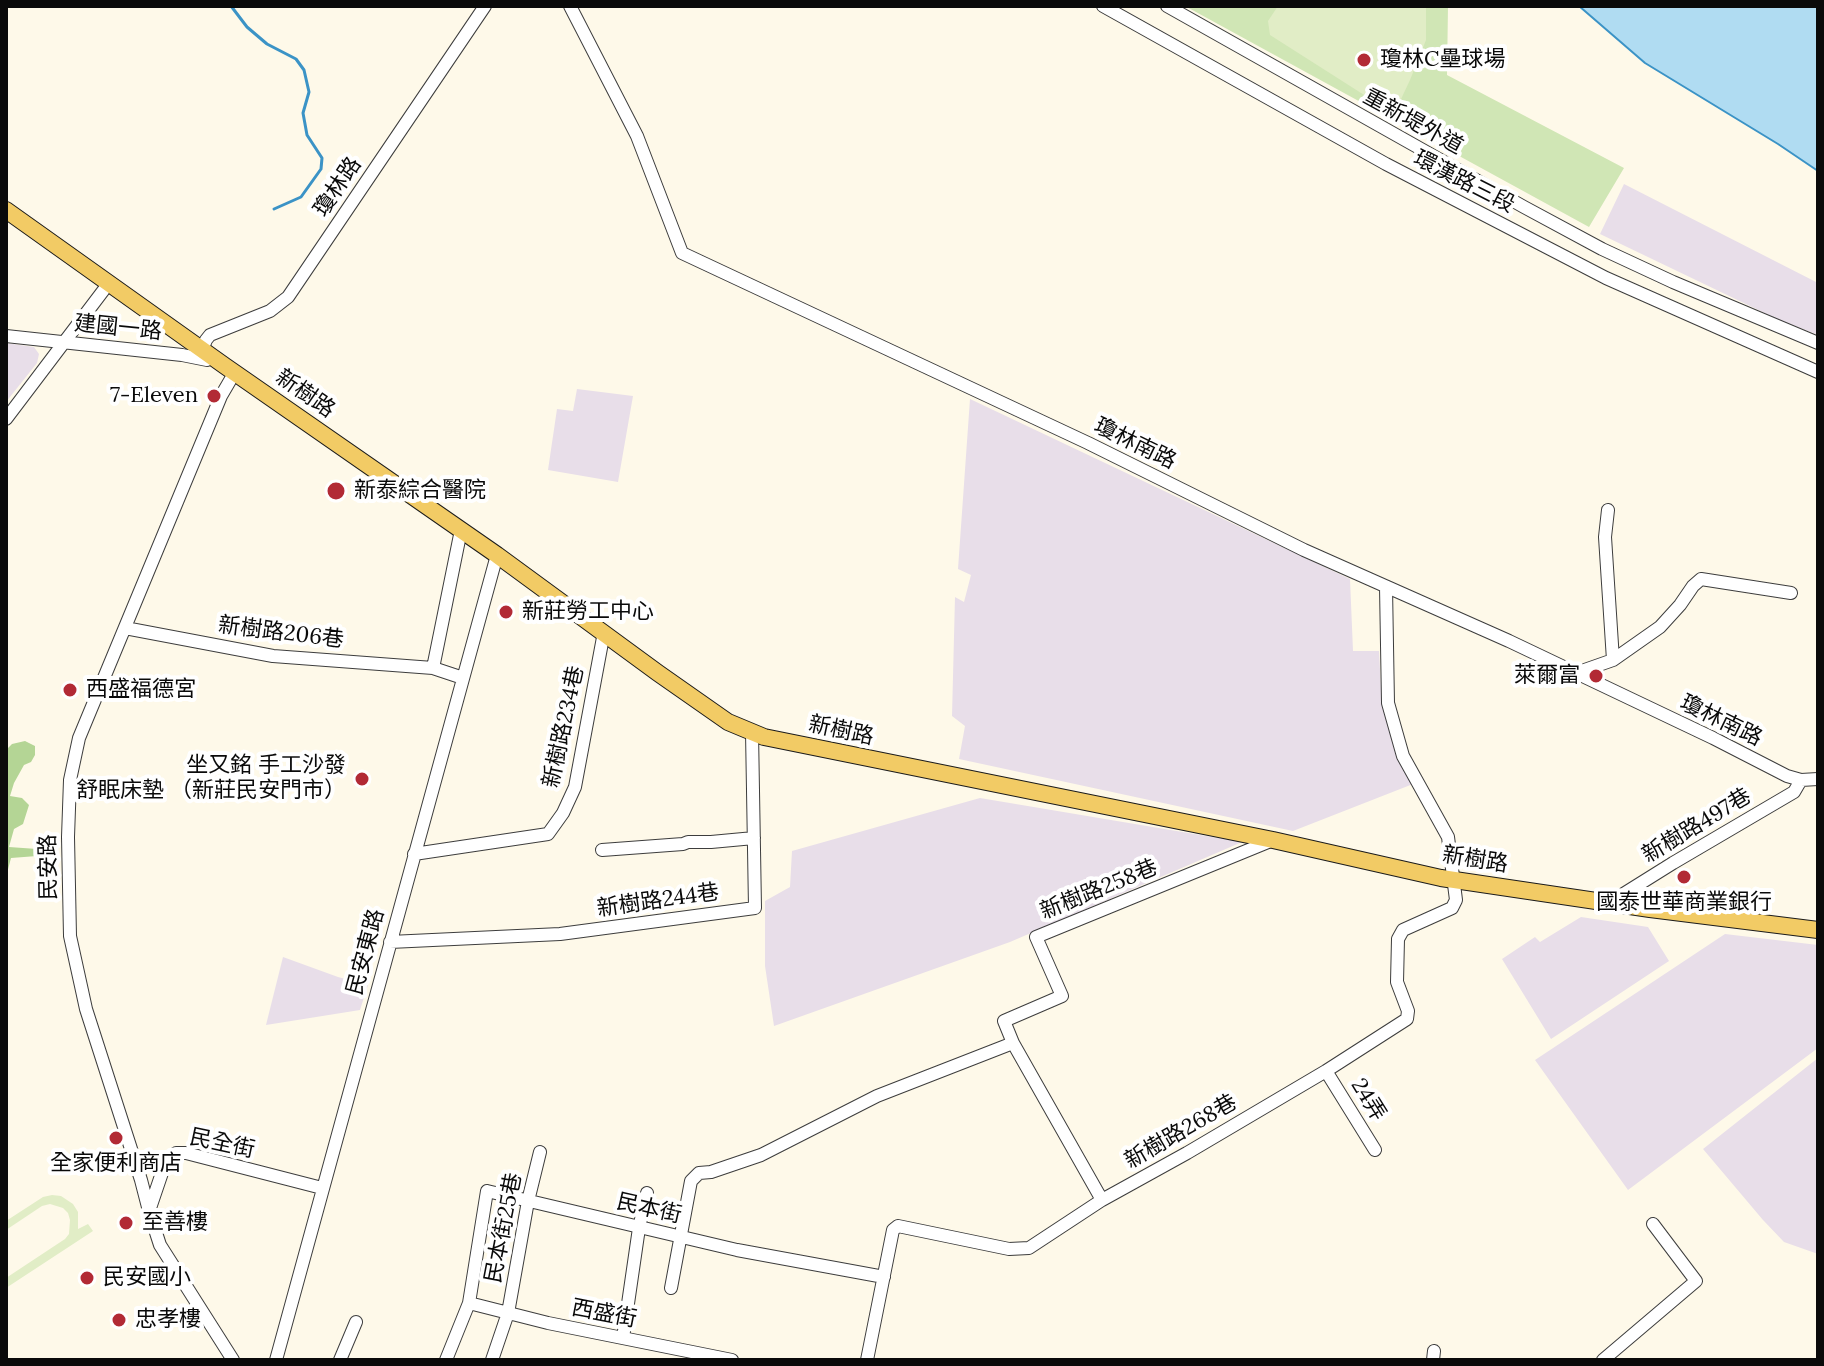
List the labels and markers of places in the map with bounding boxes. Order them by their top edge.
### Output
place label: 瓊林C壘球場 [1380,47,1505,73]
marker: 瓊林C壘球場 [1355,51,1373,69]
place label: 7-Eleven [110,383,198,409]
marker: 7-Eleven [205,387,223,405]
place label: 新泰綜合醫院 [354,478,486,504]
marker: 新泰綜合醫院 [325,480,347,502]
place label: 新莊勞工中心 [522,599,654,625]
marker: 新莊勞工中心 [497,603,515,621]
place label: 萊爾富 [1514,663,1580,689]
marker: 萊爾富 [1587,667,1605,685]
place label: 西盛福德宮 [86,677,196,703]
marker: 西盛福德宮 [61,681,79,699]
place label: 坐又銘 手工沙發 舒眠床墊 （新莊民安門市） [76,753,346,804]
marker: 坐又銘 手工沙發 舒眠床墊 （新莊民安門市） [353,770,371,788]
marker: 國泰世華商業銀行 [1675,868,1693,886]
place label: 國泰世華商業銀行 [1596,890,1772,916]
marker: 全家便利商店 [107,1129,125,1147]
place label: 全家便利商店 [50,1151,182,1177]
place label: 至善樓 [142,1210,208,1236]
marker: 至善樓 [117,1214,135,1232]
place label: 民安國小 [103,1265,191,1291]
marker: 民安國小 [78,1269,96,1287]
place label: 忠孝樓 [135,1307,201,1333]
marker: 忠孝樓 [110,1311,128,1329]

